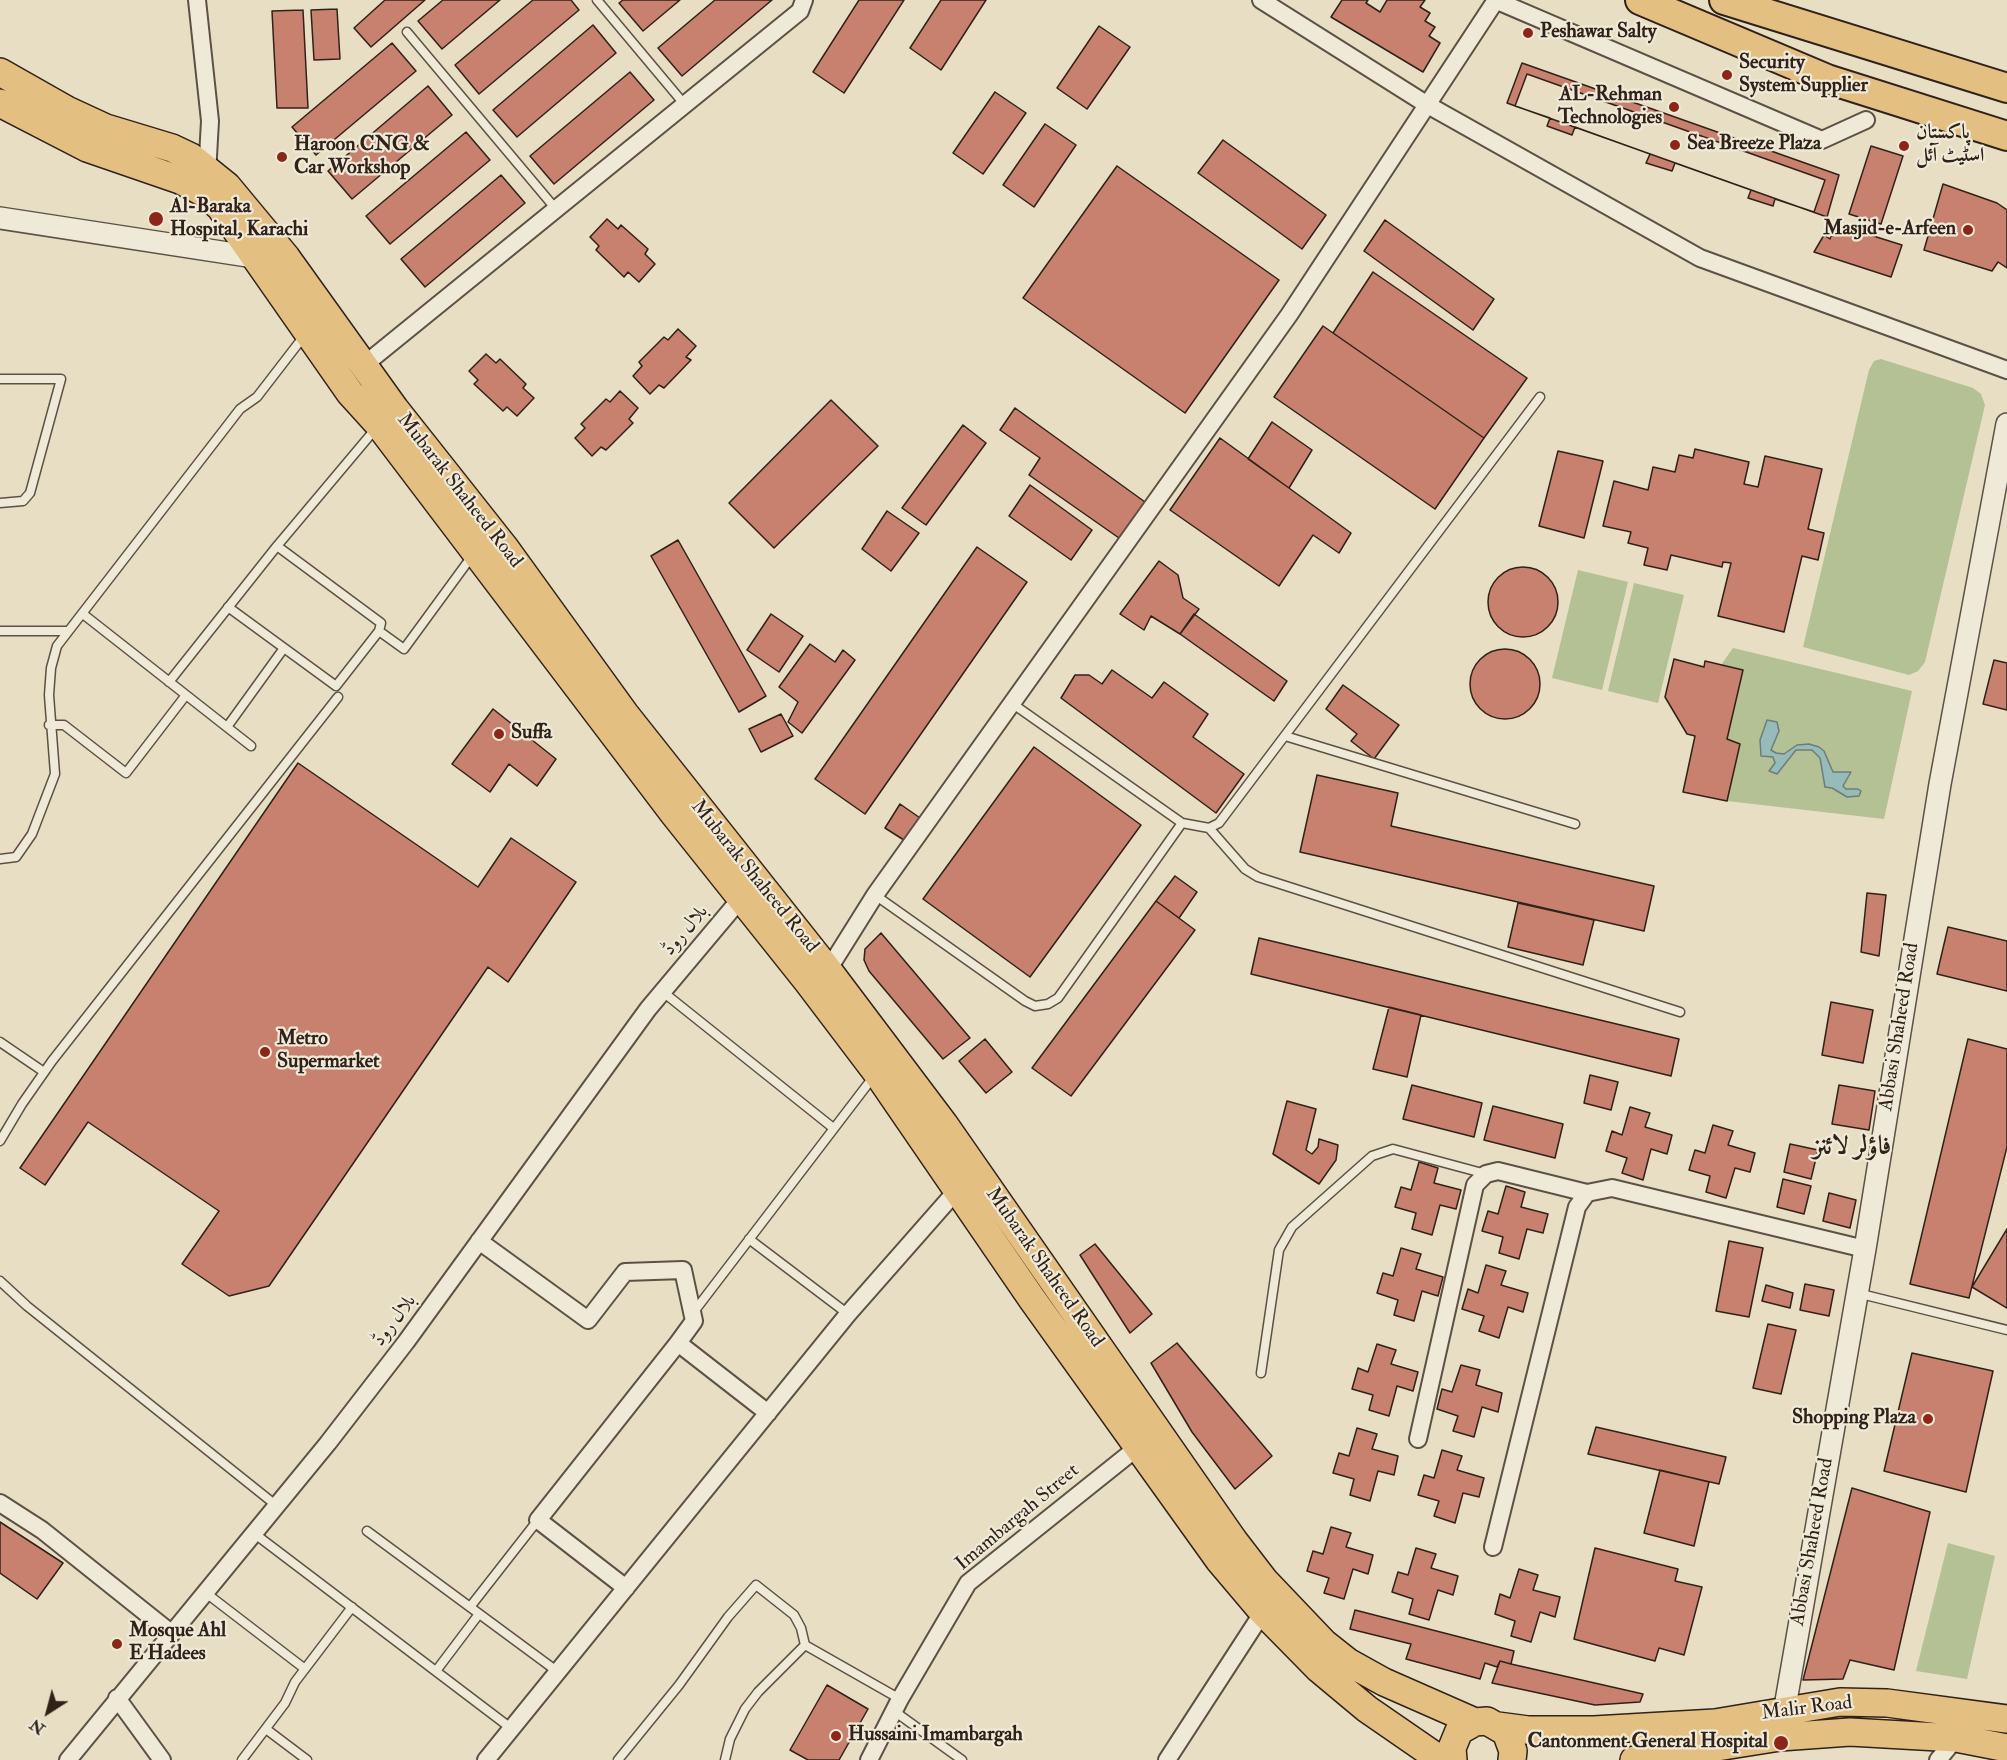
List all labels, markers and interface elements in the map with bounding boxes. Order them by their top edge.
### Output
place label: Peshawar Salty [1540,21,1657,45]
marker: Peshawar Salty [1521,26,1535,40]
place label: Security System Supplier [1739,52,1868,99]
marker: Security System Supplier [1720,68,1734,82]
place label: AL-Rehman Technologies [1558,84,1662,131]
marker: AL-Rehman Technologies [1667,100,1681,114]
place label: پاکستان اسٹیٹ آئل [1916,122,1984,169]
place label: Sea Breeze Plaza [1687,133,1821,157]
place label: Haroon CNG & Car Workshop [294,134,430,181]
marker: Sea Breeze Plaza [1668,138,1682,152]
marker: پاکستان اسٹیٹ آئل [1897,139,1911,153]
marker: Haroon CNG & Car Workshop [275,150,289,164]
place label: Al-Baraka Hospital, Karachi [170,196,308,243]
marker: Al-Baraka Hospital, Karachi [147,210,165,228]
place label: Masjid-e-Arfeen [1823,218,1956,242]
marker: Masjid-e-Arfeen [1961,223,1975,237]
street label: Mubarak Shaheed Road [391,409,527,573]
place label: Suffa [511,722,552,746]
marker: Suffa [492,727,506,741]
street label: Mubarak Shaheed Road [685,796,823,958]
street label: بلال روڈ [658,901,714,961]
street label: Abbasi Shaheed Road [1875,941,1925,1113]
place label: Metro Supermarket [277,1028,380,1075]
marker: Metro Supermarket [258,1045,272,1059]
district label: فاؤلر لائنز [1813,1132,1891,1164]
street label: Mubarak Shaheed Road [980,1183,1108,1353]
street label: بلال روڈ [368,1290,422,1352]
place label: Shopping Plaza [1792,1407,1916,1431]
marker: Shopping Plaza [1921,1412,1935,1426]
street label: Abbasi Shaheed Road [1786,1456,1840,1628]
street label: Imambargah Street [951,1459,1085,1577]
place label: Mosque Ahl E Hadees [129,1620,226,1667]
marker: Mosque Ahl E Hadees [110,1637,124,1651]
north arrow [18,1682,78,1742]
street label: Malir Road [1760,1692,1854,1726]
text: N [26,1714,49,1739]
place label: Hussaini Imambargah [848,1724,1023,1748]
marker: Hussaini Imambargah [829,1729,843,1743]
place label: Cantonment General Hospital [1527,1731,1768,1755]
marker: Cantonment General Hospital [1772,1734,1790,1752]

